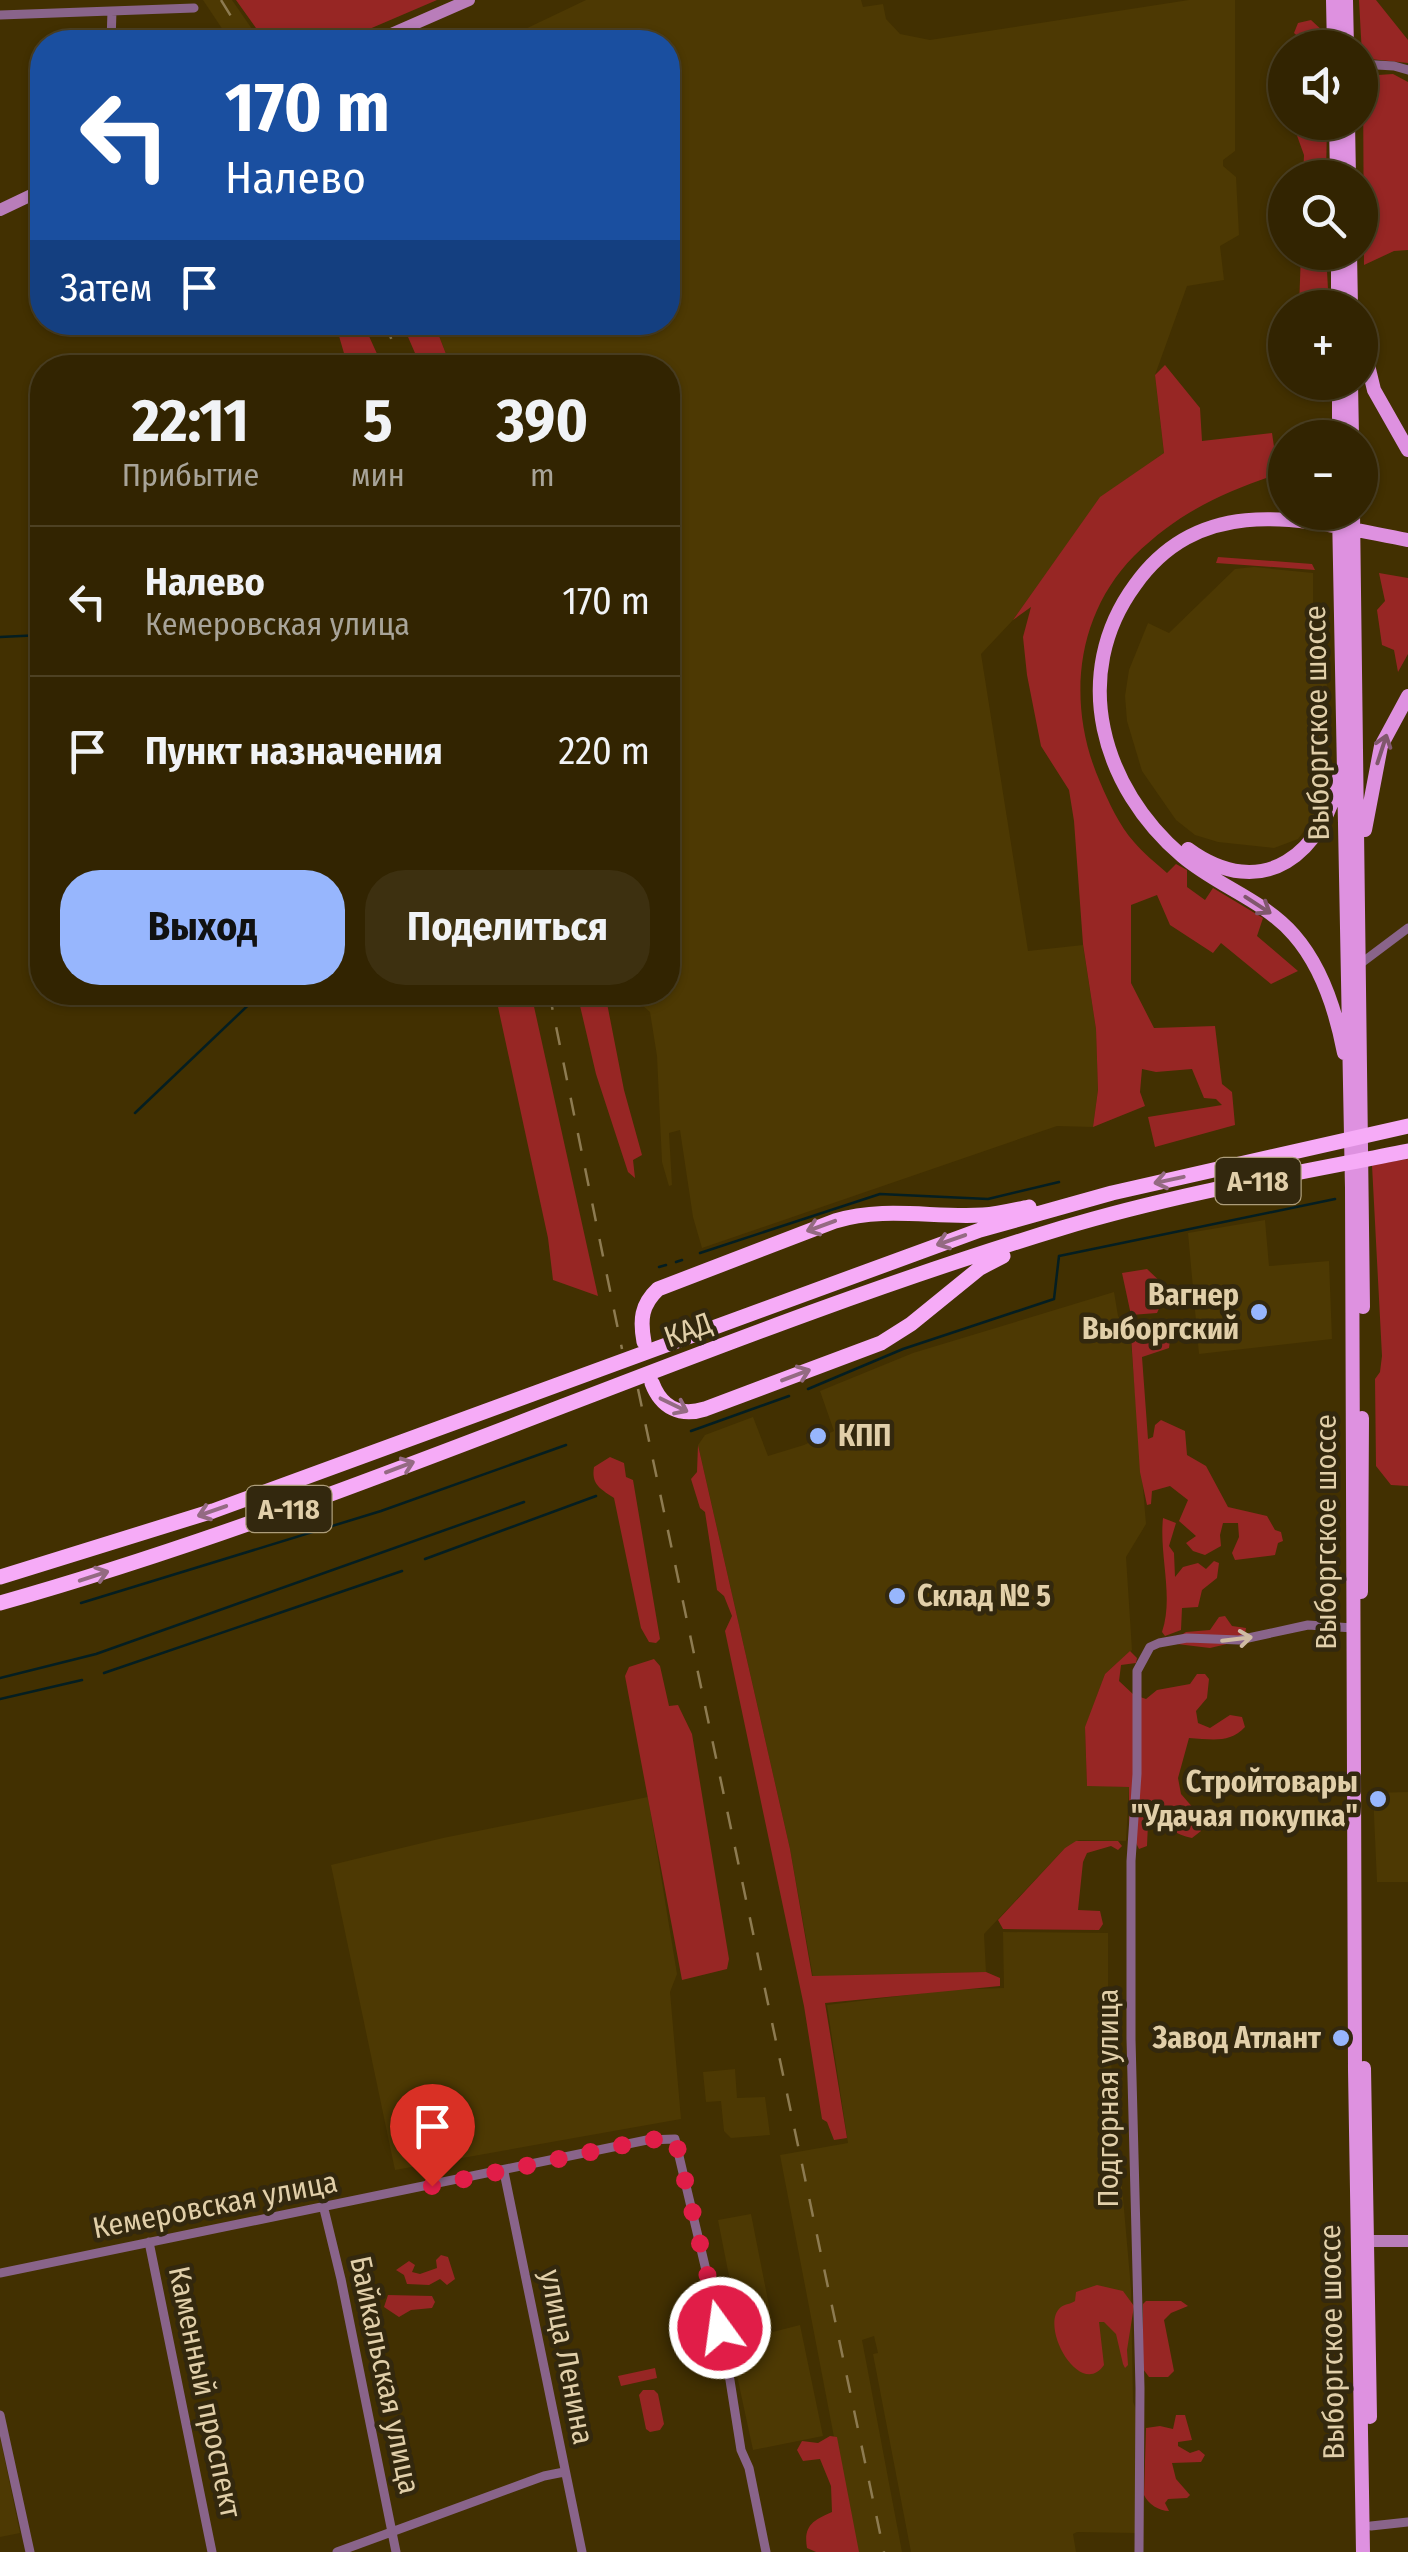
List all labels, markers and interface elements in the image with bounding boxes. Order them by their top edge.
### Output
map controls [1268,30,1378,530]
button: sound [1268,30,1378,140]
text: 170 m [225,66,390,150]
icon: left [60,70,190,200]
text: Налево [225,151,366,205]
button: search [1268,160,1378,270]
icon: arrive [172,260,227,315]
text: Затем [60,265,152,311]
button: + [1268,290,1378,400]
text: 22:11 [132,385,249,457]
text: 5 [363,385,393,457]
text: 390 [497,385,588,457]
button: − [1268,420,1378,530]
text: Прибытие [122,456,259,494]
text: мин [351,456,405,494]
text: m [530,456,555,494]
text: Налево [145,559,265,605]
icon: left [60,574,115,629]
text: 170 m [562,578,650,624]
text: Кемеровская улица [145,605,410,643]
street label: Выборгское шоссе [1297,605,1337,841]
icon: arrive [60,724,115,779]
text: Пункт назначения [145,728,443,774]
text: 220 m [559,728,650,774]
one-way arrow [1374,733,1392,765]
button: Выход [60,870,345,985]
button: Поделиться [365,870,650,985]
one-way arrow [1243,895,1272,916]
road number: А-118 [1216,1158,1300,1204]
one-way arrow [1154,1172,1186,1190]
one-way arrow [806,1218,837,1236]
one-way arrow [937,1232,968,1250]
place label: Вагнер Выборгский [1082,1277,1239,1347]
marker: Вагнер Выборгский [1248,1301,1270,1323]
street label: КАД [659,1305,717,1355]
one-way arrow [780,1365,811,1383]
one-way arrow [658,1397,688,1416]
street label: Выборгское шоссе [1308,1414,1344,1650]
place label: КПП [838,1418,891,1454]
marker: КПП [807,1425,829,1447]
one-way arrow [384,1457,414,1475]
road number: А-118 [246,1486,332,1532]
one-way arrow [197,1503,228,1521]
one-way arrow [77,1566,109,1584]
place label: Склад № 5 [917,1578,1051,1614]
marker: Склад № 5 [886,1585,908,1607]
one-way arrow [1220,1629,1253,1648]
place label: Cтройтовары "Удачая покупка" [1131,1764,1358,1834]
marker: Cтройтовары "Удачая покупка" [1367,1788,1389,1810]
street label: Подгорная улица [1090,1988,1126,2208]
place label: Завод Атлант [1151,2020,1322,2056]
marker: Завод Атлант [1330,2027,1352,2049]
pin [390,2084,475,2187]
icon: arrive [405,2099,460,2154]
street label: Кемеровская улица [90,2164,340,2246]
street label: Выборгское шоссе [1312,2224,1352,2460]
street label: Байкальская улица [342,2253,428,2497]
street label: Каменный проспект [161,2263,249,2522]
street label: улица Ленина [532,2266,602,2448]
position arrow [668,2276,772,2380]

